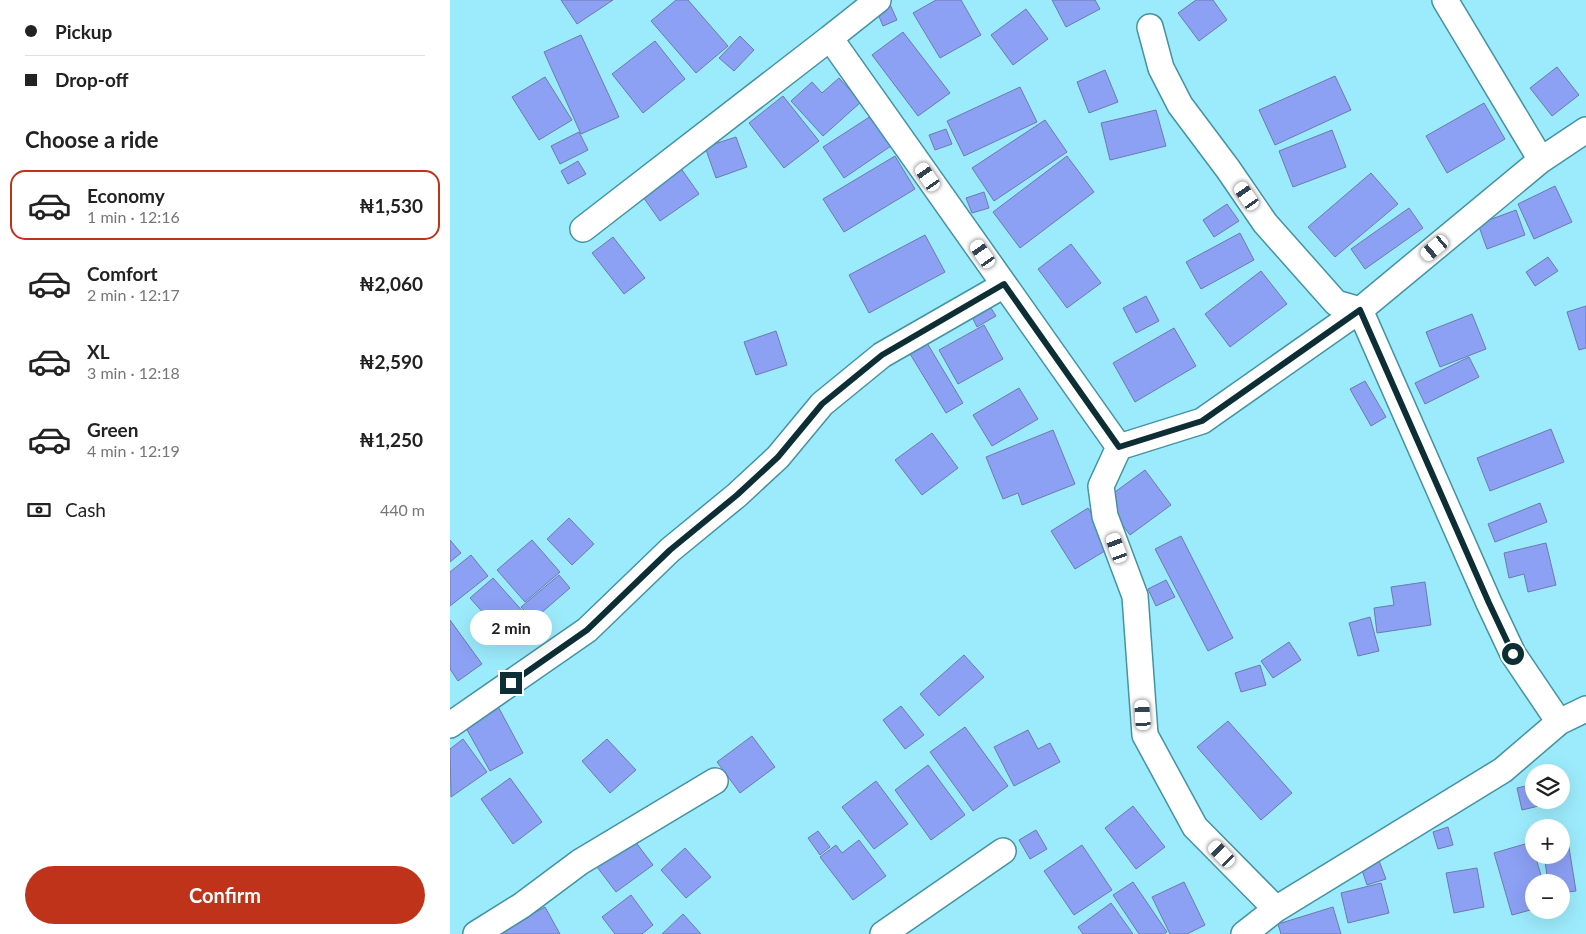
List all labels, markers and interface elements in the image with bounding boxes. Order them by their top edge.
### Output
text: Pickup [55,20,112,43]
text: Drop-off [55,68,129,91]
text: Choose a ride [25,126,159,153]
car [913,160,942,194]
car [1232,179,1261,213]
icon: car [27,183,72,228]
text: Economy [87,184,165,207]
text: ₦1,530 [359,194,423,217]
text: 1 min · 12:16 [87,207,180,226]
car [1418,233,1451,263]
car [968,237,997,271]
icon: car [27,261,72,306]
text: Comfort [87,262,158,285]
text: ₦2,060 [359,272,423,295]
text: 2 min · 12:17 [87,285,180,304]
icon: car [27,339,72,384]
text: XL [87,340,110,363]
text: ₦2,590 [359,350,423,373]
text: 3 min · 12:18 [87,363,180,382]
icon: car [27,417,72,462]
text: Green [87,418,138,441]
text: ₦1,250 [359,428,423,451]
text: 4 min · 12:19 [87,441,180,460]
icon: cash [25,496,53,524]
text: Cash [65,498,106,521]
text: 440 m [380,500,425,519]
car [1104,531,1129,565]
callout: 2 min [470,610,552,646]
text: 2 min [491,618,531,637]
route start [1502,643,1524,665]
route end [500,672,522,694]
car [1134,700,1151,730]
map controls [1525,764,1570,919]
button: layers [1525,764,1570,809]
button: + [1525,819,1570,864]
car [1206,838,1237,870]
button: Confirm [25,866,425,924]
button: − [1525,874,1570,919]

